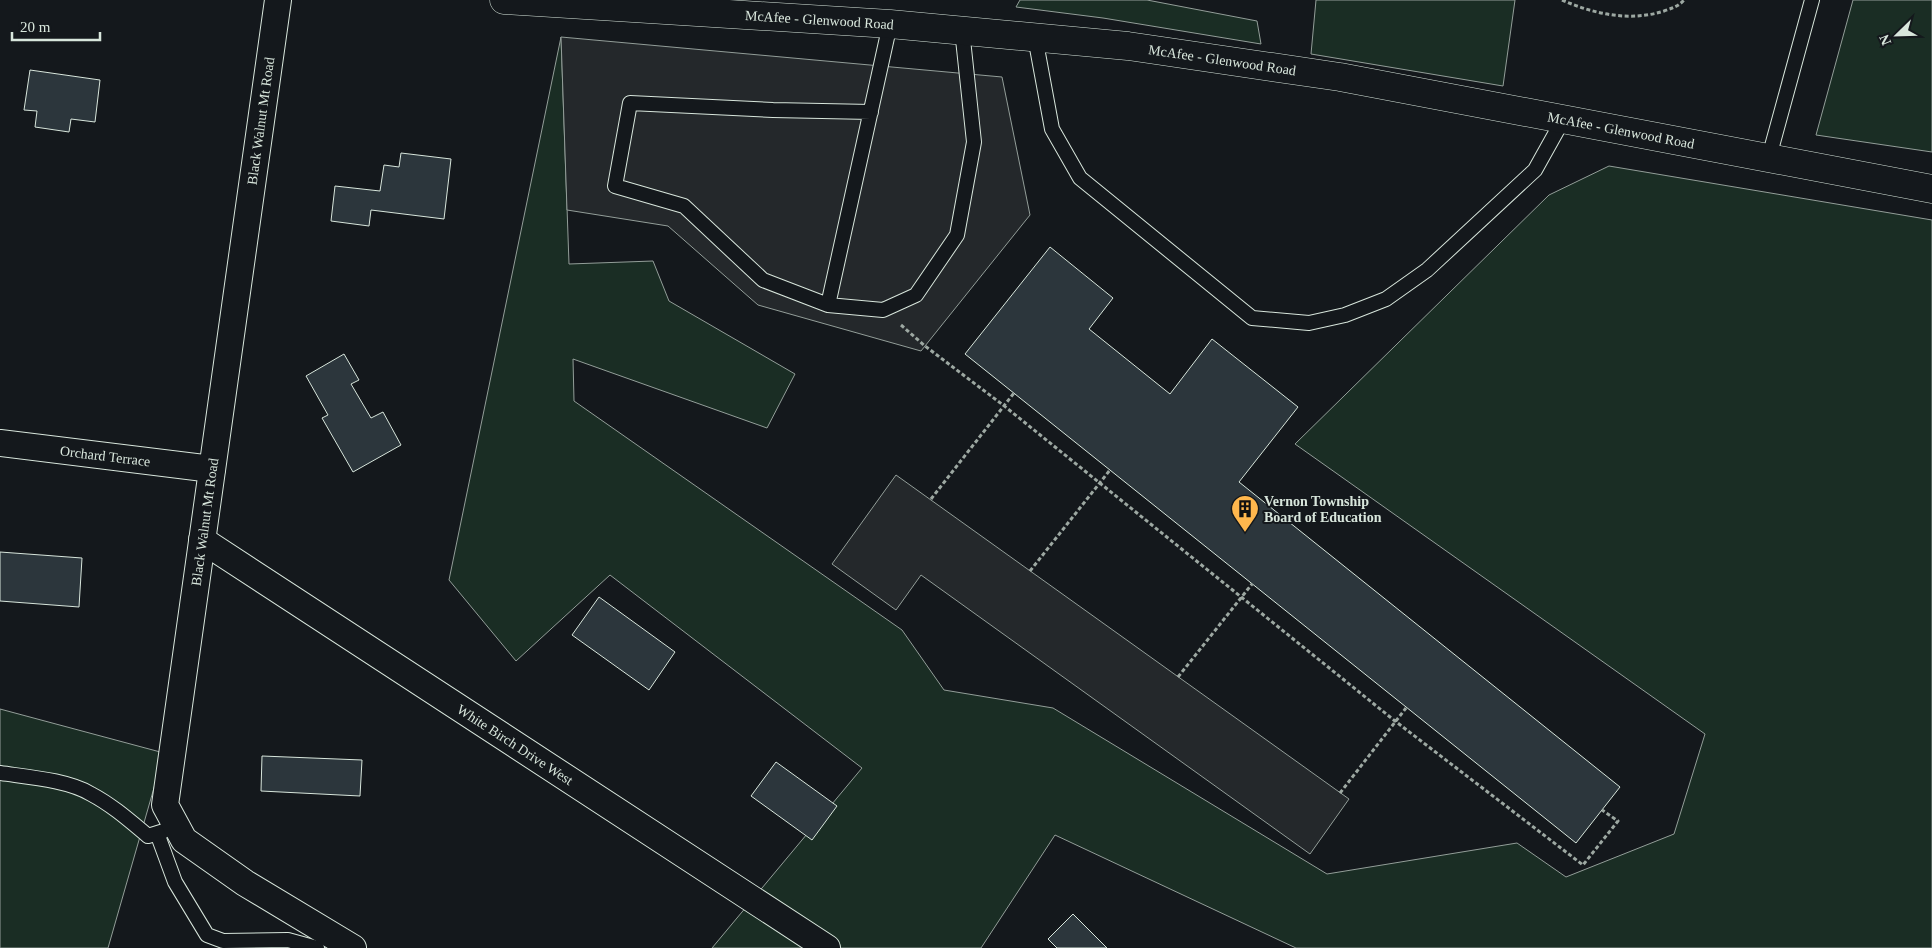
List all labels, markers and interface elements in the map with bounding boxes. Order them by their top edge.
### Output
street label: McAfee - Glenwood Road [745,8,894,32]
scale bar [12,10,100,42]
north arrow [1872,10,1922,60]
text: 20 m [20,19,51,35]
text: N [1877,32,1894,47]
street label: McAfee - Glenwood Road [1147,42,1297,78]
street label: Black Walnut Mt Road [245,56,277,186]
street label: McAfee - Glenwood Road [1546,109,1696,151]
street label: Orchard Terrace [59,443,151,469]
street label: Black Walnut Mt Road [189,457,221,587]
building icon: Vernon Township Board of Education [1230,494,1260,533]
place label: Vernon Township Board of Education [1264,494,1382,525]
street label: White Birch Drive West [454,701,576,788]

